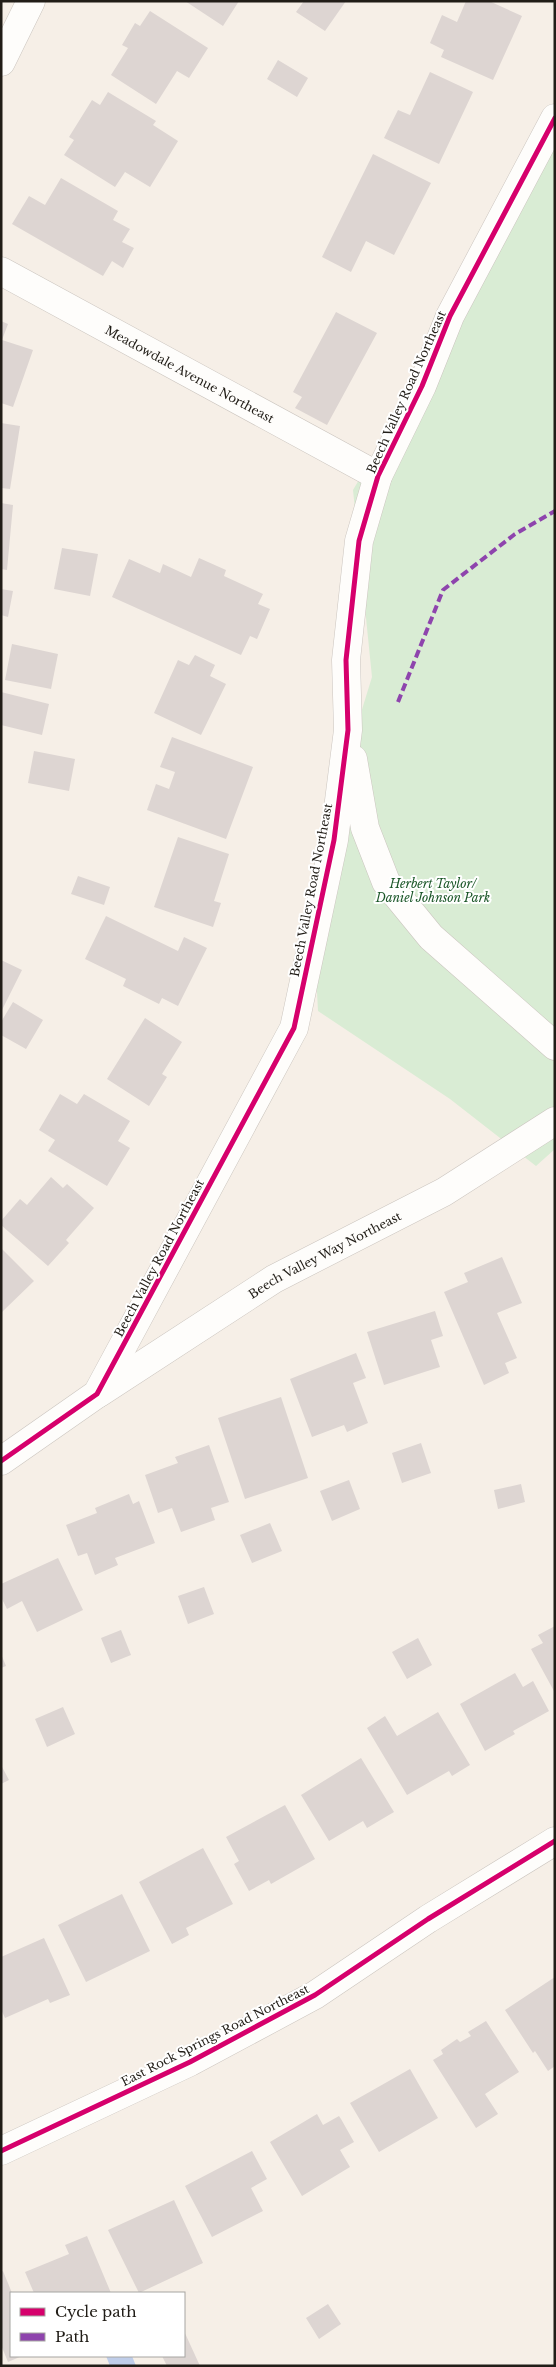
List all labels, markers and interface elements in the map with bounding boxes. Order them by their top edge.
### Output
street label: Beech Valley Road Northeast [363,308,449,476]
street label: Meadowdale Avenue Northeast [103,322,277,426]
street label: Beech Valley Road Northeast [287,801,335,978]
park label: Herbert Taylor/ Daniel Johnson Park [375,876,490,905]
street label: Beech Valley Road Northeast [111,1176,207,1339]
street label: Beech Valley Way Northeast [245,1208,404,1301]
street label: East Rock Springs Road Northeast [119,1981,312,2089]
legend [10,2292,185,2357]
text: Cycle path [55,2302,137,2321]
text: Path [55,2327,89,2346]

